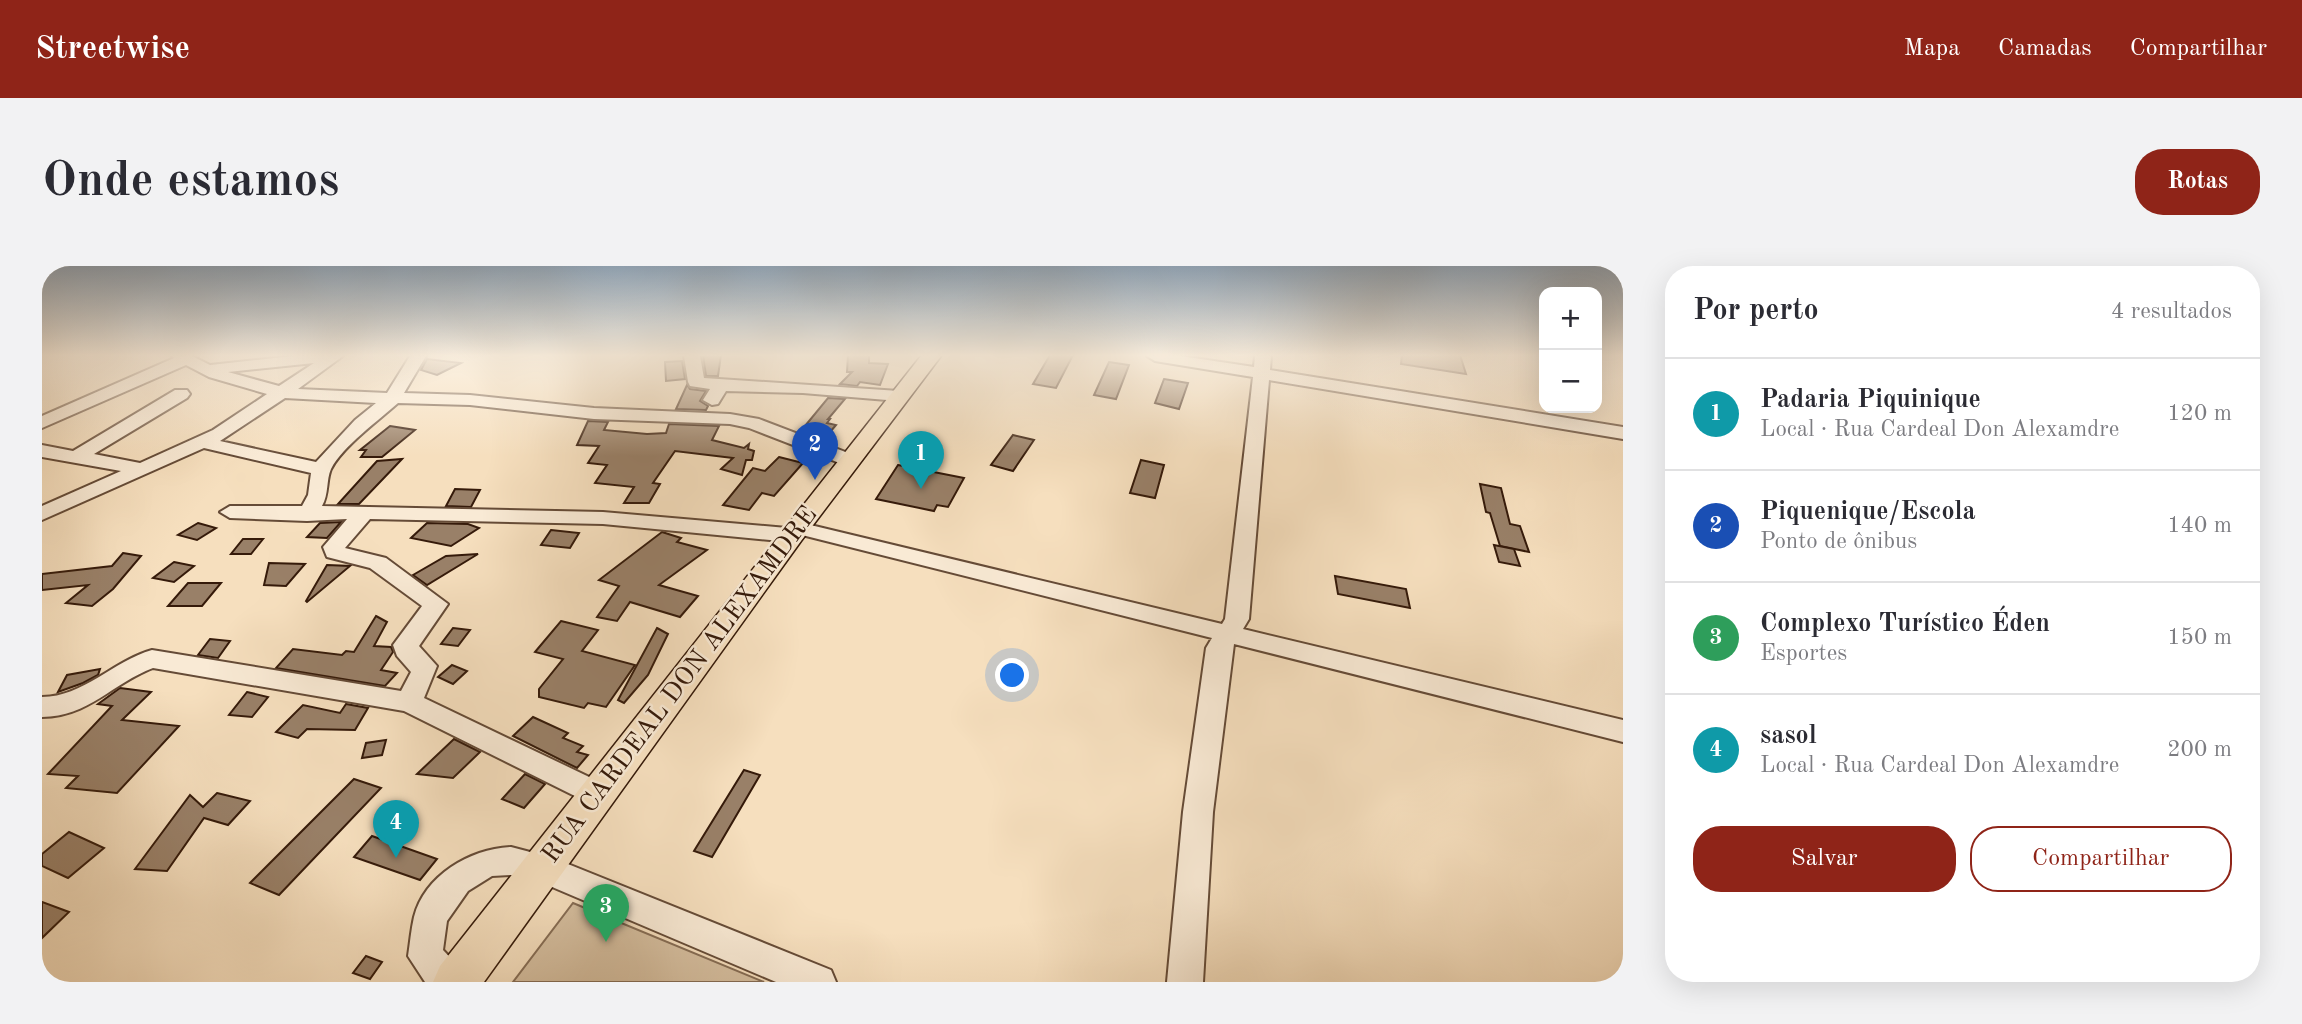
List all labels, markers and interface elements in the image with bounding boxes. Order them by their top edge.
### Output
text: Streetwise [35,33,190,66]
text: Mapa [1904,37,1960,61]
text: Camadas [1998,37,2092,61]
text: Compartilhar [2130,37,2267,61]
button: Rotas [2135,149,2260,215]
text: Onde estamos [42,158,339,207]
map controls [1539,287,1602,413]
button: + [1539,287,1602,350]
text: Por perto [1693,296,1819,326]
text: 4 resultados [2111,300,2232,323]
button: − [1539,350,1602,413]
text: Padaria Piquinique [1760,387,1981,413]
text: 1 [1709,402,1723,425]
text: 120 m [2167,402,2232,425]
text: Local · Rua Cardeal Don Alexamdre [1760,418,2119,441]
pin: 2 [792,422,838,480]
pin: 1 [898,431,944,489]
text: Piquenique/Escola [1760,499,1976,525]
street label: RUA CARDEAL DON ALEXAMDRE [538,502,822,868]
text: 2 [1709,514,1723,537]
text: 140 m [2167,514,2232,537]
text: Ponto de ônibus [1760,530,1917,553]
text: Complexo Turístico Éden [1760,611,2050,637]
text: 3 [1709,626,1723,649]
text: 150 m [2167,626,2232,649]
text: Esportes [1760,642,1847,665]
your location [995,658,1029,692]
text: sasol [1760,723,1817,749]
text: 4 [1709,738,1723,761]
text: 200 m [2167,738,2232,761]
text: Local · Rua Cardeal Don Alexamdre [1760,754,2119,777]
pin: 4 [373,800,419,858]
button: Salvar [1693,826,1956,892]
button: Compartilhar [1970,826,2232,892]
pin: 3 [583,884,629,942]

